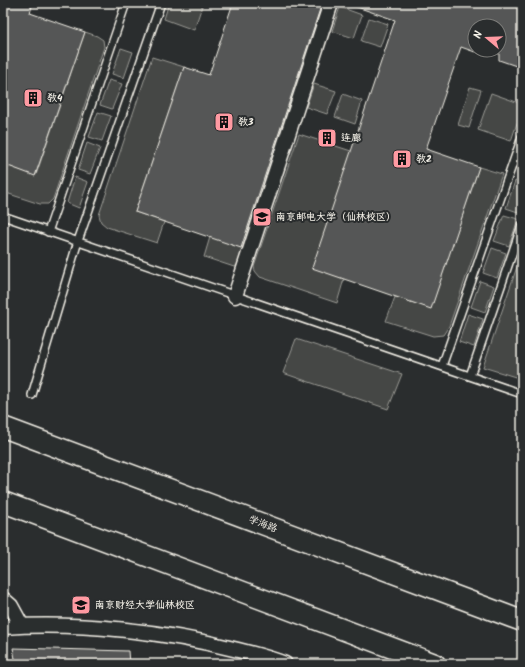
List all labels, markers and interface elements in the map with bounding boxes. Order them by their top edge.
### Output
north arrow [467,18,507,58]
text: N [469,29,488,41]
building icon: 教4 [22,87,44,109]
place label: 教4 [47,90,63,106]
building icon: 教3 [213,111,235,133]
place label: 教3 [238,114,254,130]
building icon: 连廊 [316,127,338,149]
place label: 连廊 [341,130,361,146]
building icon: 教2 [391,148,413,170]
place label: 教2 [416,151,432,167]
school or university icon: 南京邮电大学（仙林校区） [251,206,273,228]
place label: 南京邮电大学（仙林校区） [276,209,396,225]
street label: 学海路 [246,511,280,537]
school or university icon: 南京财经大学仙林校区 [70,594,92,616]
place label: 南京财经大学仙林校区 [95,597,195,613]

